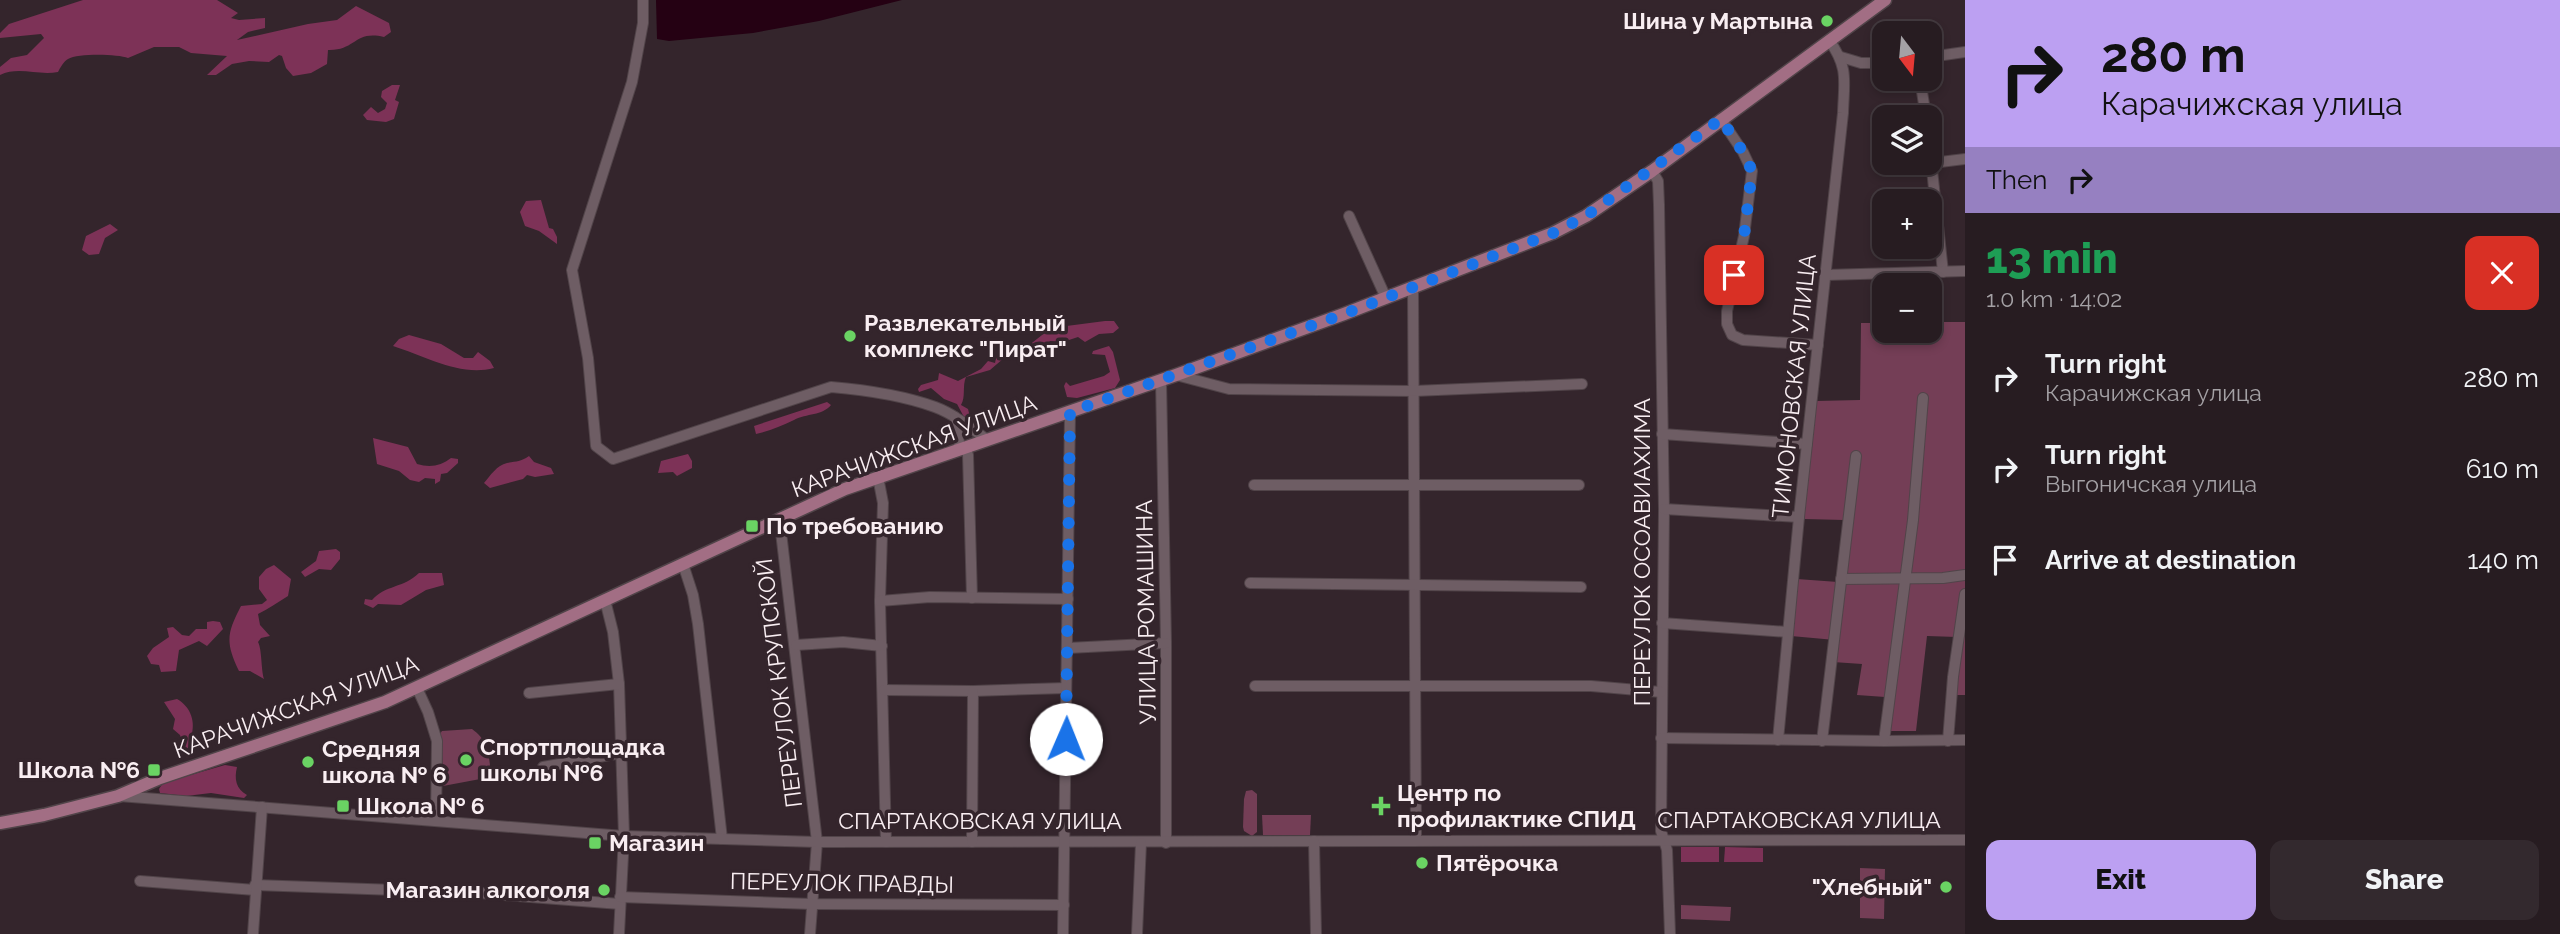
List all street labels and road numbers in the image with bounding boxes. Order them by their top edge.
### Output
street label: ТИМОНОВСКАЯ УЛИЦА [1766,252,1821,519]
street label: КАРАЧИЖСКАЯ УЛИЦА [788,388,1040,502]
street label: ПЕРЕУЛОК ОСОАВИАХИМА [1628,397,1655,706]
street label: УЛИЦА РОМАШИНА [1130,499,1161,725]
street label: ПЕРЕУЛОК КРУПСКОЙ [750,557,807,809]
street label: КАРАЧИЖСКАЯ УЛИЦА [170,649,422,763]
street label: СПАРТАКОВСКАЯ УЛИЦА [1657,806,1941,833]
street label: СПАРТАКОВСКАЯ УЛИЦА [838,807,1122,834]
street label: ПЕРЕУЛОК ПРАВДЫ [730,867,954,898]

